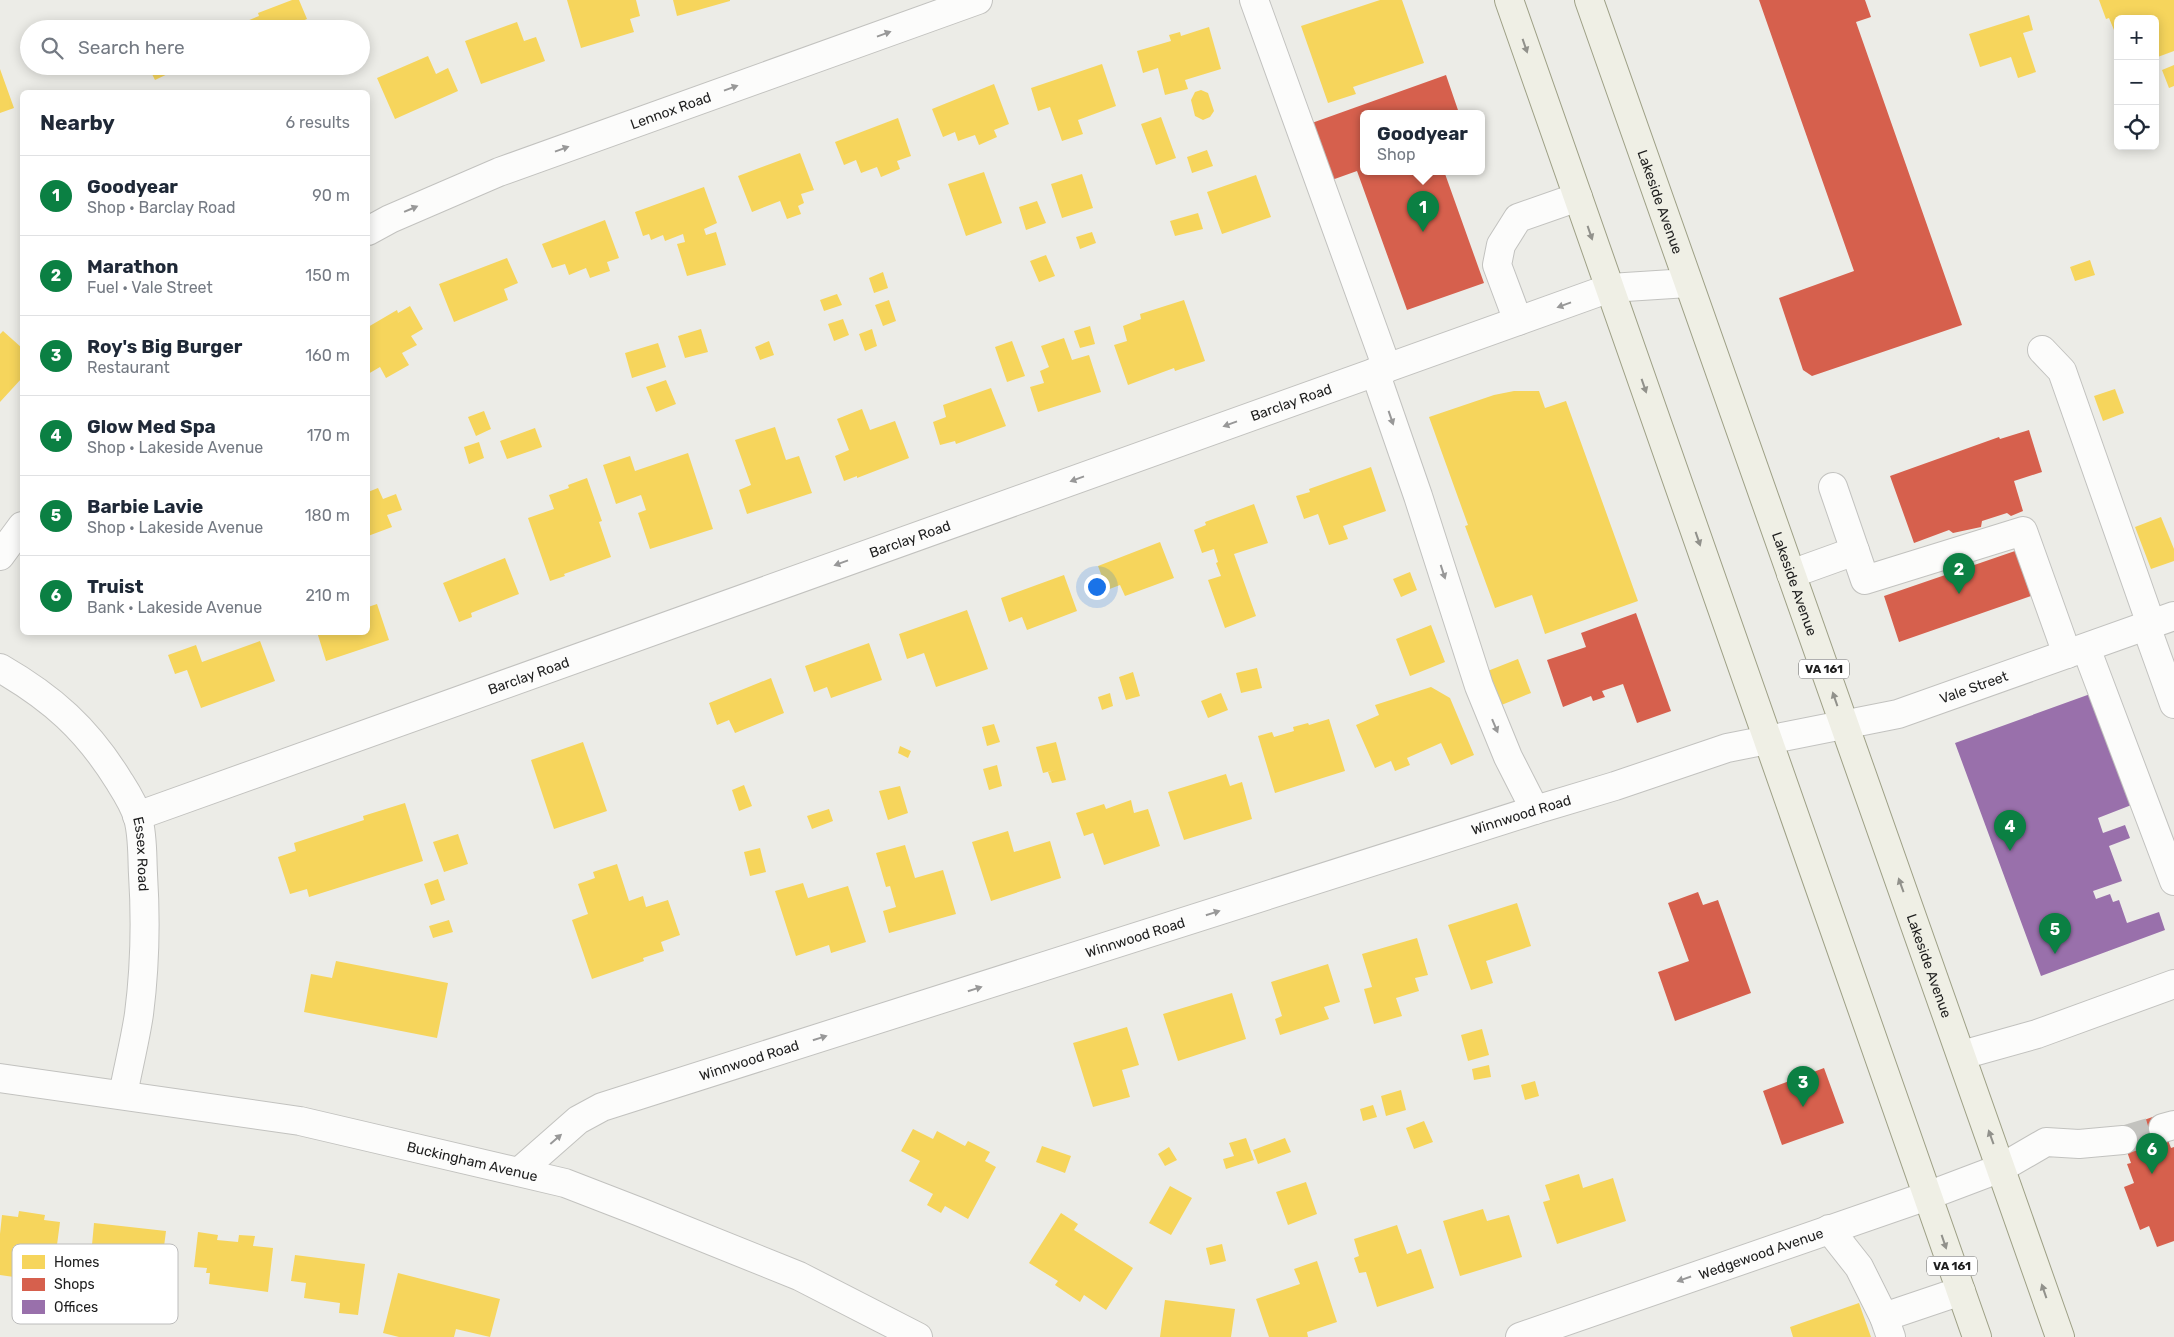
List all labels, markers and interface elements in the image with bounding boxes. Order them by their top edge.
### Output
map controls [2114,15,2159,150]
button: + [2114,15,2159,60]
search box [20,20,370,75]
one-way arrow [877,30,892,37]
icon: search [38,34,66,62]
text: Search here [78,36,185,59]
one-way arrow [1522,39,1530,54]
button: − [2114,60,2159,105]
one-way arrow [724,84,739,91]
street label: Lennox Road [628,88,713,133]
button: locate [2114,105,2159,150]
text: Nearby [40,110,115,135]
popup [1360,110,1485,175]
text: 6 results [285,113,350,132]
text: Goodyear [1377,122,1468,145]
one-way arrow [555,145,570,153]
text: Shop [1377,145,1415,164]
street label: Lakeside Avenue [1634,148,1686,256]
text: Goodyear [87,175,178,198]
text: 1 [52,186,60,205]
text: 90 m [312,186,350,205]
pin: 1 [1407,191,1439,232]
text: Shop · Barclay Road [87,198,236,217]
one-way arrow [404,205,418,213]
one-way arrow [1587,225,1595,240]
text: Marathon [87,255,179,278]
text: 2 [51,266,61,285]
text: 150 m [305,266,350,285]
text: Fuel · Vale Street [87,278,213,297]
one-way arrow [1556,301,1571,309]
text: Roy's Big Burger [87,335,242,358]
text: 3 [51,346,61,365]
text: 160 m [305,346,350,365]
text: Restaurant [87,358,170,377]
one-way arrow [1640,379,1648,394]
street label: Barclay Road [1248,380,1334,425]
one-way arrow [1388,411,1395,426]
text: Glow Med Spa [87,415,216,438]
one-way arrow [1222,420,1237,428]
text: 4 [51,426,61,445]
text: 170 m [307,426,350,445]
text: Shop · Lakeside Avenue [87,438,263,457]
one-way arrow [1069,475,1084,483]
text: Barbie Lavie [87,495,203,518]
text: 5 [51,506,61,525]
text: 180 m [305,506,350,525]
street label: Barclay Road [867,517,953,561]
text: Shop · Lakeside Avenue [87,518,263,537]
street label: Lakeside Avenue [1769,530,1821,638]
one-way arrow [1695,532,1702,547]
pin: 2 [1943,553,1975,594]
one-way arrow [834,560,849,567]
one-way arrow [1440,565,1447,580]
your location [1084,574,1110,600]
text: Truist [87,575,144,598]
text: 6 [51,586,61,605]
text: 210 m [305,586,350,605]
text: Bank · Lakeside Avenue [87,598,262,617]
street label: Barclay Road [486,653,571,698]
road number: VA 161 [1799,660,1849,679]
street label: Vale Street [1937,667,2011,707]
one-way arrow [1831,691,1839,706]
one-way arrow [1492,719,1500,733]
street label: Winnwood Road [1469,791,1573,838]
pin: 4 [1994,810,2026,851]
street label: Essex Road [130,815,152,892]
one-way arrow [1897,878,1904,893]
one-way arrow [1206,908,1221,916]
street label: Lakeside Avenue [1903,911,1955,1020]
street label: Winnwood Road [1083,913,1187,961]
pin: 5 [2039,913,2071,954]
one-way arrow [968,985,983,993]
one-way arrow [813,1034,828,1042]
street label: Winnwood Road [697,1036,801,1084]
pin: 3 [1787,1066,1819,1107]
one-way arrow [1987,1130,1994,1145]
pin: 6 [2136,1133,2168,1174]
one-way arrow [550,1134,563,1145]
street label: Buckingham Avenue [405,1138,540,1185]
street label: Wedgewood Avenue [1696,1224,1826,1283]
one-way arrow [1940,1235,1948,1250]
legend [12,1244,178,1324]
text: Homes [54,1254,99,1271]
road number: VA 161 [1927,1256,1977,1276]
text: Shops [54,1276,95,1293]
one-way arrow [1676,1276,1691,1283]
one-way arrow [2040,1283,2048,1298]
text: Offices [54,1299,98,1316]

